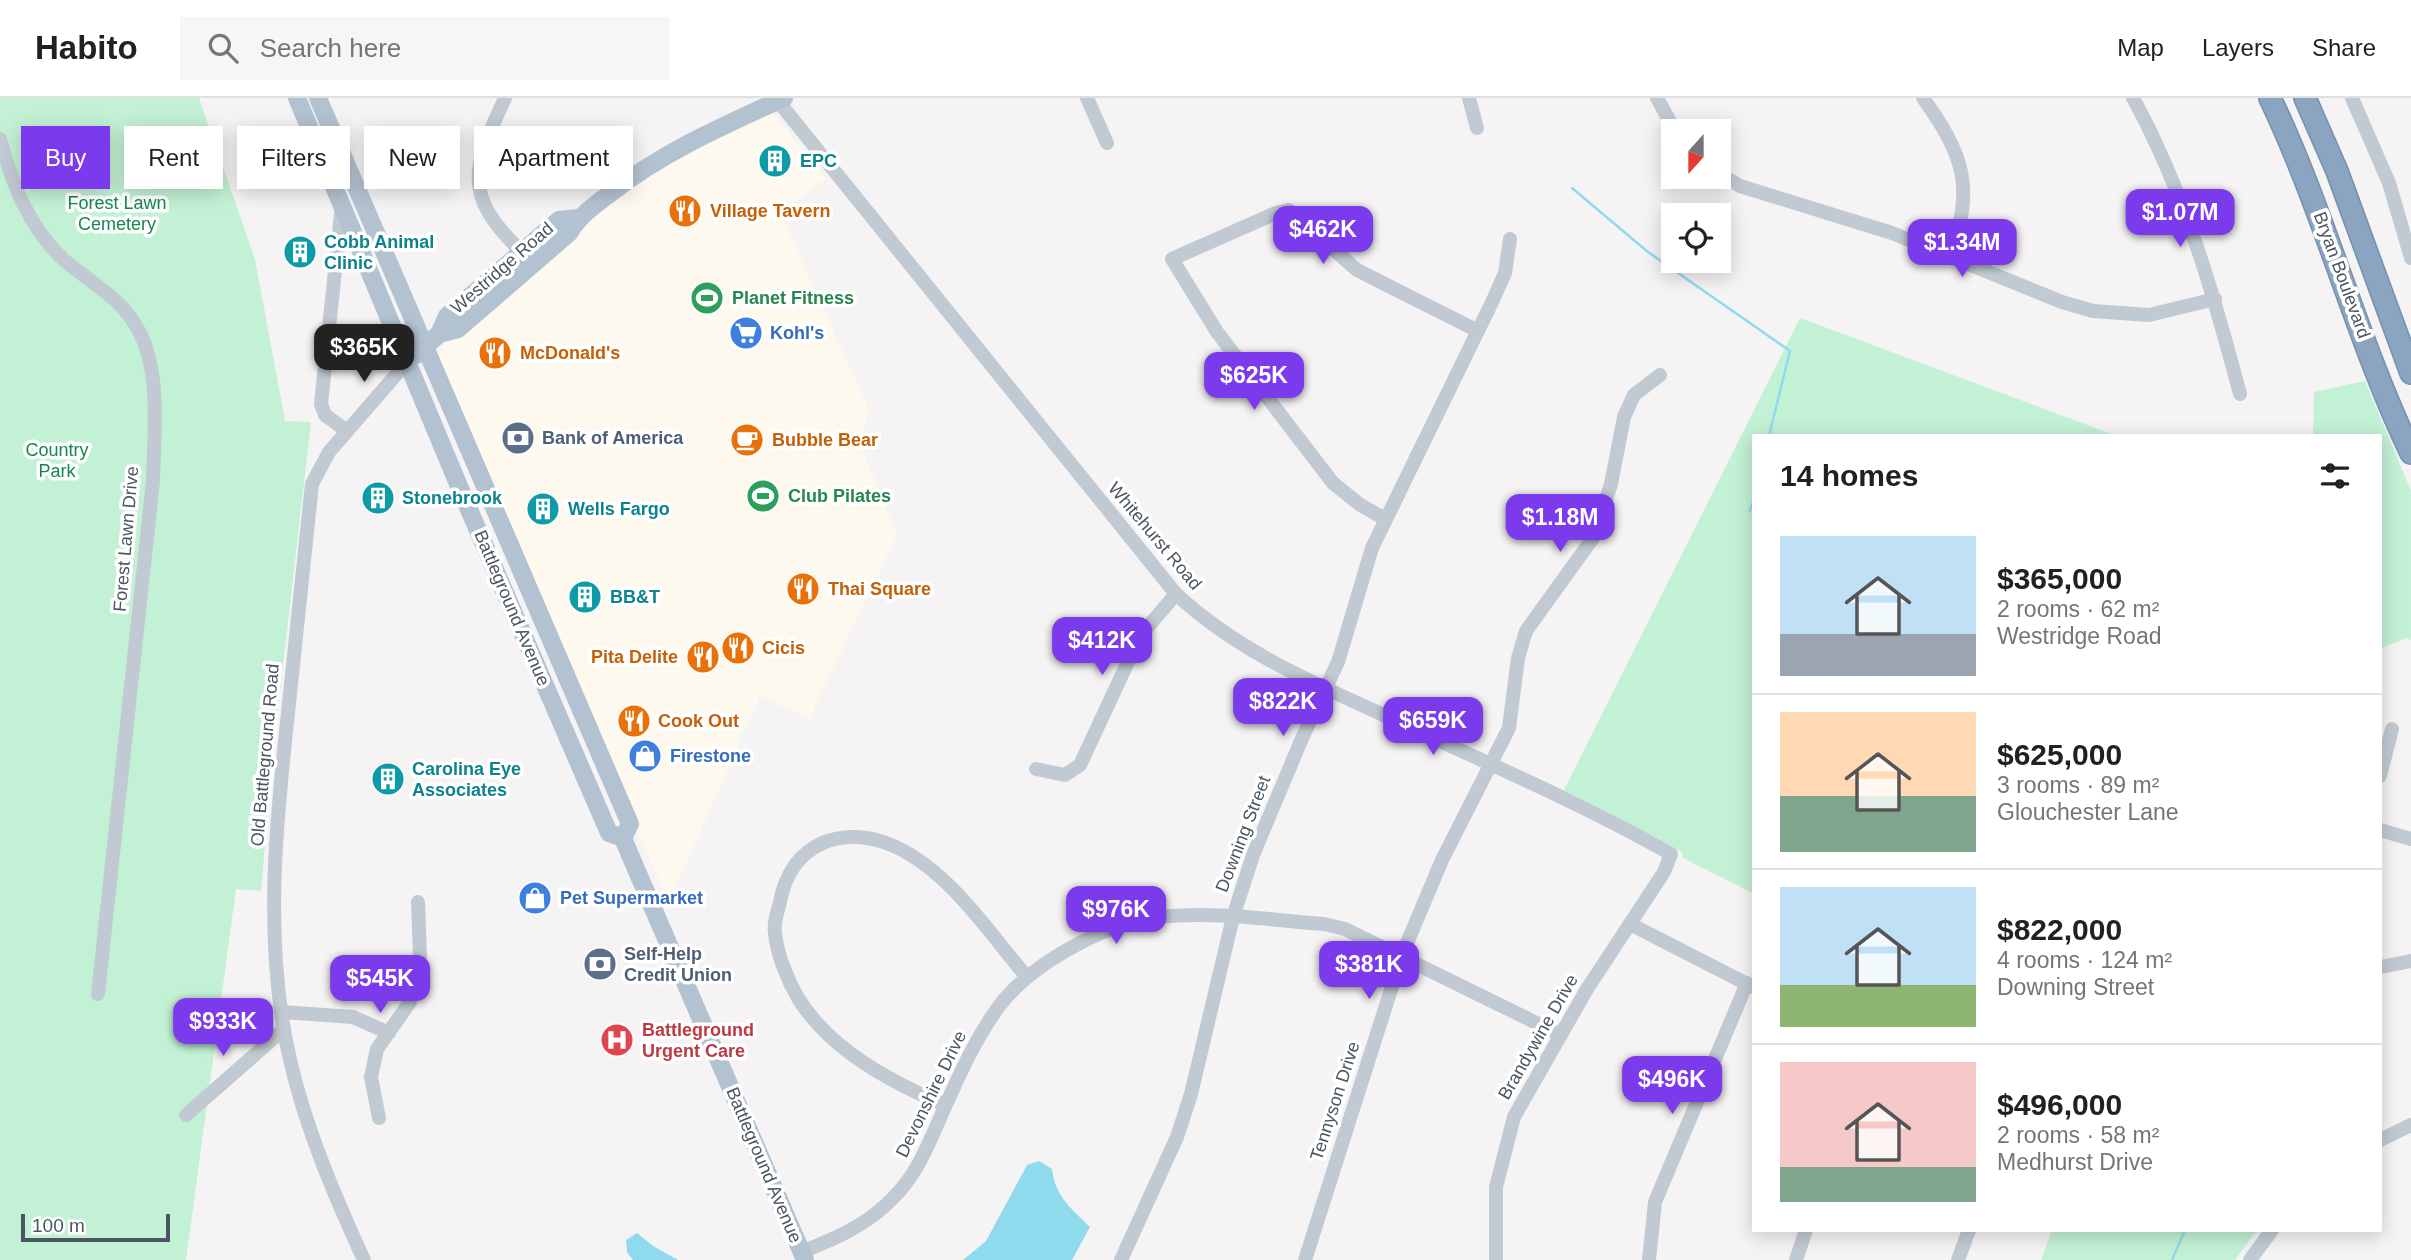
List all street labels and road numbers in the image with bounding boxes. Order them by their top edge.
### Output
street label: Bryan Boulevard [2310,209,2374,341]
street label: Westridge Road [447,218,557,318]
street label: Forest Lawn Drive [110,465,142,613]
street label: Whitehurst Road [1104,478,1206,594]
street label: Battleground Avenue [470,527,554,689]
street label: Old Battleground Road [247,663,283,847]
street label: Downing Street [1212,773,1274,895]
street label: Brandywine Drive [1494,971,1582,1103]
street label: Devonshire Drive [892,1028,970,1160]
street label: Tennyson Drive [1306,1039,1364,1163]
street label: Battleground Avenue [722,1084,806,1246]

